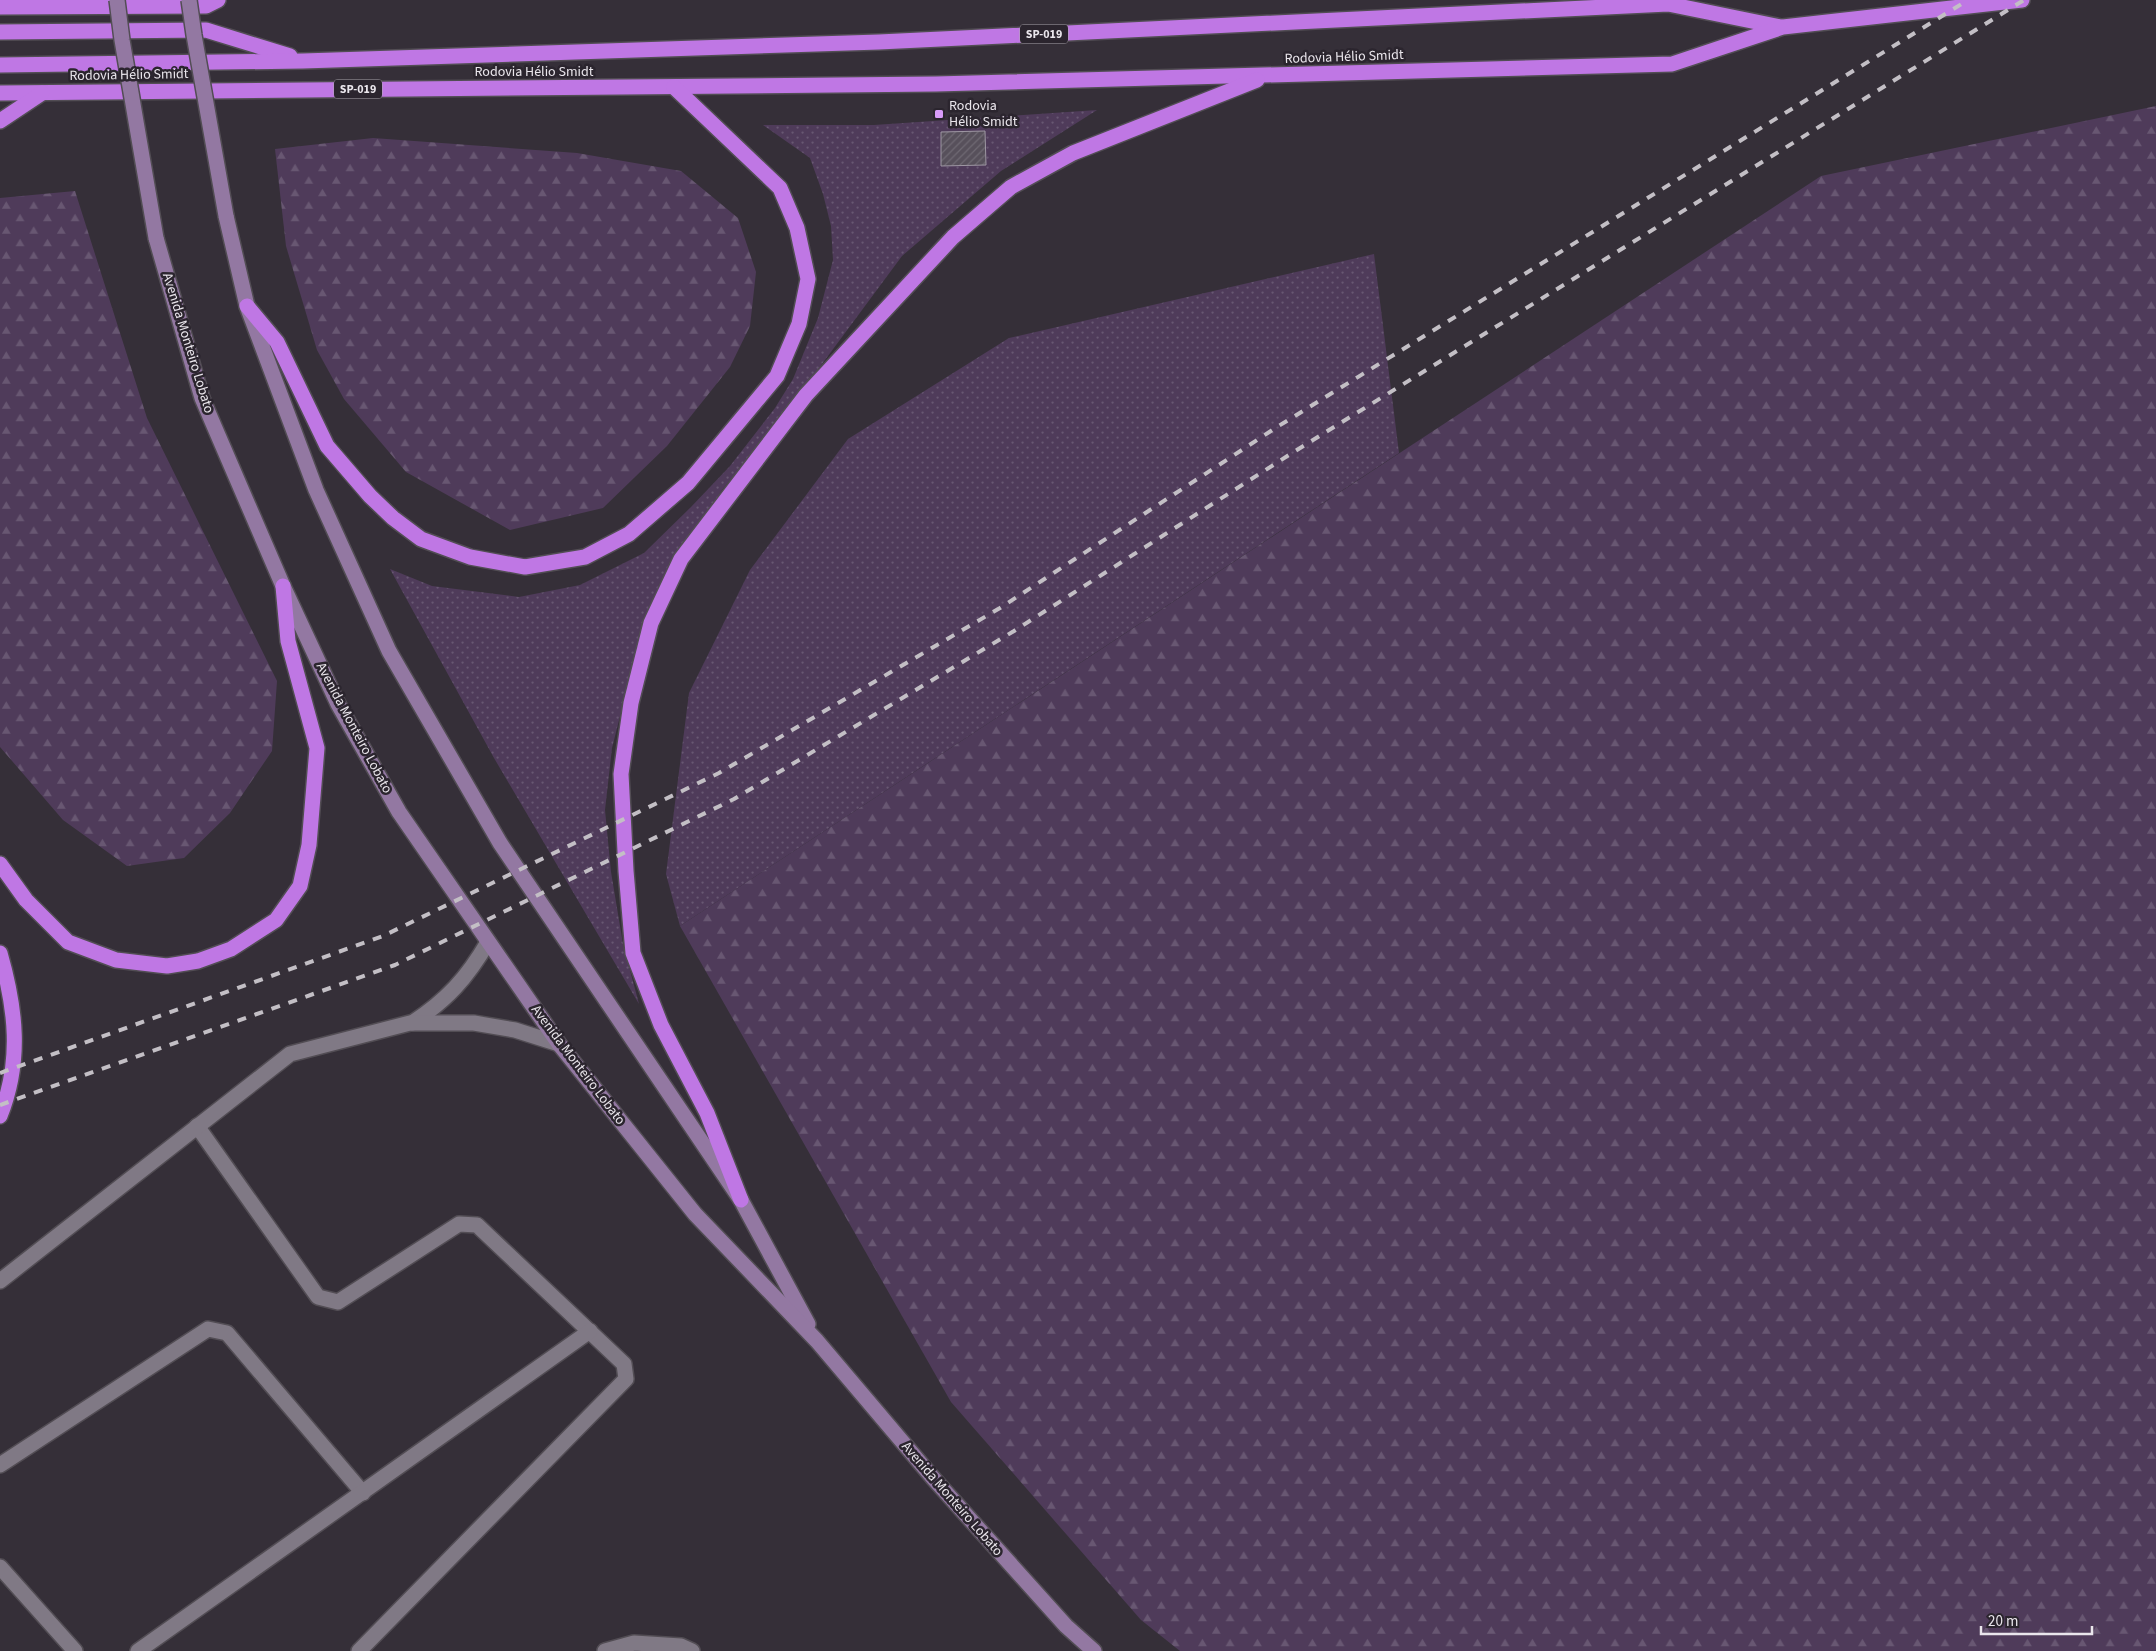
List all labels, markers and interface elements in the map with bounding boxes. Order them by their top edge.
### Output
road number: SP-019 [1020,24,1068,44]
street label: Rodovia Hélio Smidt [1284,45,1404,69]
street label: Rodovia Hélio Smidt [474,62,594,82]
street label: Rodovia Hélio Smidt [69,64,189,86]
road number: SP-019 [334,80,382,98]
place label: Rodovia Hélio Smidt [949,96,1018,132]
marker: Rodovia Hélio Smidt [933,108,945,120]
street label: Avenida Monteiro Lobato [157,270,219,416]
street label: Avenida Monteiro Lobato [311,659,397,797]
street label: Avenida Monteiro Lobato [526,1001,630,1129]
street label: Avenida Monteiro Lobato [897,1437,1007,1561]
scale bar [1981,1604,2092,1636]
text: 20 m [1988,1611,2018,1632]

